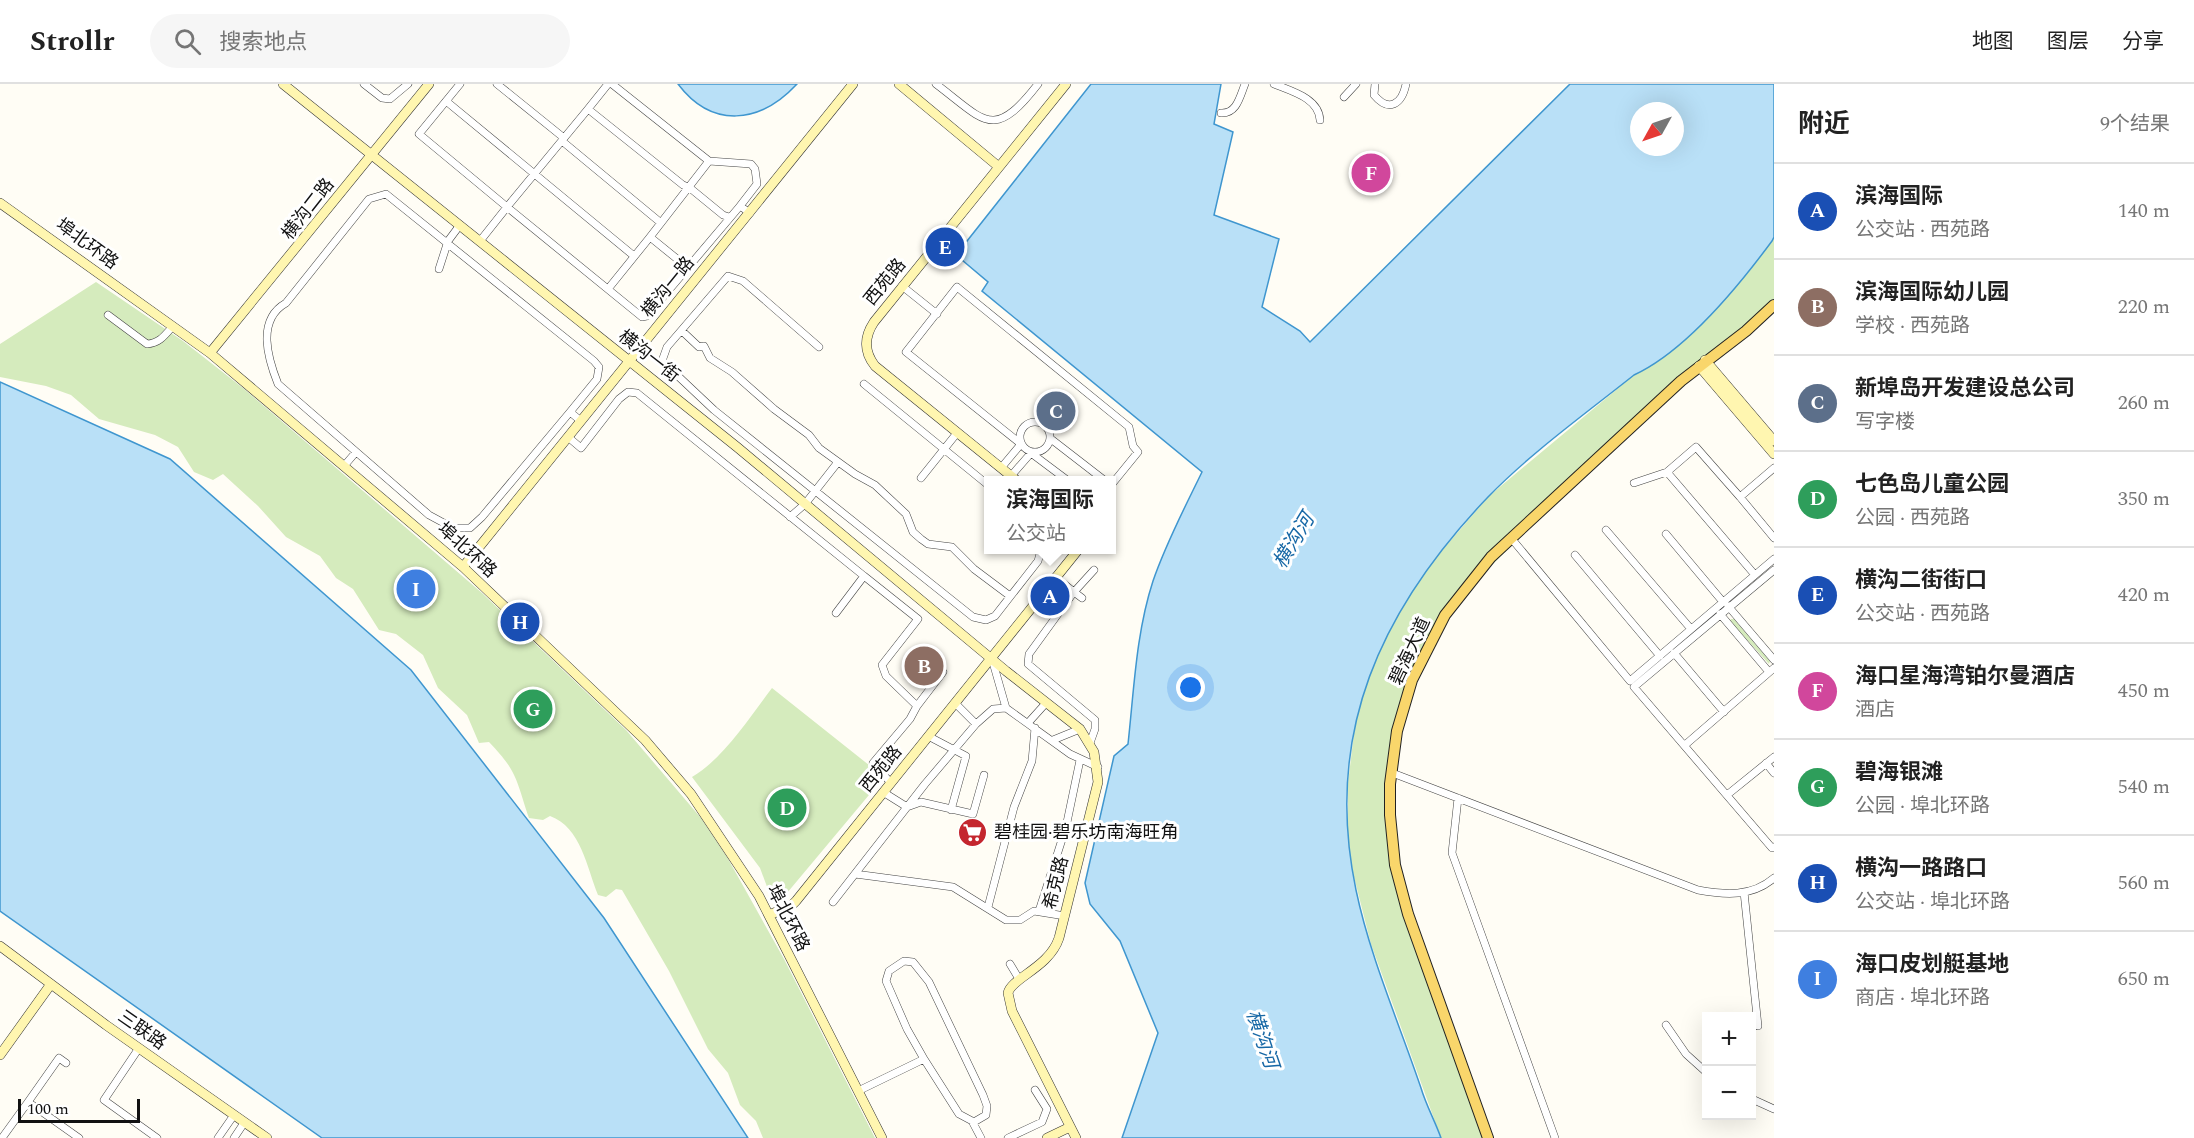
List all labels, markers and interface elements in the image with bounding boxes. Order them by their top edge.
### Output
search box [150,14,570,68]
text: Strollr [30,20,114,63]
icon: search [171,25,204,58]
text: 搜索地点 [219,26,307,59]
text: 地图 [1972,26,2014,58]
text: 图层 [2047,26,2089,58]
text: 分享 [2122,26,2164,58]
north arrow [1630,102,1684,156]
text: 附近 [1798,104,1850,144]
text: 9个结果 [2100,109,2170,139]
pin: F [1352,150,1390,196]
street label: 横沟二路 [275,172,341,246]
text: 滨海国际 [1855,180,1943,213]
text: A [1810,196,1825,226]
text: 140 m [2118,196,2170,226]
street label: 埠北环路 [50,212,124,276]
text: 公交站 · 西苑路 [1855,215,1990,245]
pin: E [926,224,964,270]
street label: 横沟一路 [635,251,701,323]
street label: 西苑路 [858,253,912,311]
text: 滨海国际幼儿园 [1855,276,2009,309]
text: B [1810,292,1825,322]
text: 220 m [2118,292,2170,322]
text: 学校 · 西苑路 [1855,311,1970,341]
street label: 横沟一街 [612,323,686,389]
text: 新埠岛开发建设总公司 [1855,372,2075,405]
pin: C [1036,388,1076,434]
text: C [1810,388,1825,418]
text: 260 m [2118,388,2170,418]
text: 写字楼 [1855,407,1915,437]
text: 七色岛儿童公园 [1855,468,2009,501]
popup [984,476,1116,554]
text: 滨海国际 [1006,484,1094,517]
text: D [1809,484,1826,514]
text: 350 m [2118,484,2170,514]
text: 公园 · 西苑路 [1855,503,1970,533]
water label: 横沟河 [1266,504,1324,574]
street label: 埠北环路 [431,516,503,584]
text: 公交站 [1006,519,1066,549]
text: 横沟二街街口 [1855,564,1987,597]
pin: I [396,566,436,612]
pin: A [1030,574,1070,618]
text: E [1811,580,1824,610]
text: 420 m [2118,580,2170,610]
text: 公交站 · 西苑路 [1855,599,1990,629]
pin: H [500,600,540,644]
street label: 碧海大道 [1383,613,1437,689]
pin: B [904,644,944,688]
text: 海口星海湾铂尔曼酒店 [1855,660,2075,693]
your location [1176,673,1205,702]
text: F [1811,676,1824,706]
text: 450 m [2118,676,2170,706]
pin: G [514,686,552,732]
text: 酒店 [1855,695,1895,725]
street label: 西苑路 [854,740,908,798]
text: 碧海银滩 [1855,756,1943,789]
text: G [1810,772,1825,802]
text: 540 m [2118,772,2170,802]
pin: D [768,786,806,830]
text: 公园 · 埠北环路 [1855,791,1990,821]
supermarket icon: 碧桂园·碧乐坊南海旺角 [957,816,989,848]
place label: 碧桂园·碧乐坊南海旺角 [994,819,1179,846]
text: 横沟一路路口 [1855,852,1987,885]
street label: 希克路 [1036,854,1076,912]
text: H [1809,868,1826,898]
text: 560 m [2118,868,2170,898]
street label: 埠北环路 [760,880,816,956]
text: 公交站 · 埠北环路 [1855,887,2010,917]
text: 海口皮划艇基地 [1855,948,2009,981]
text: I [1813,964,1822,994]
text: 650 m [2118,964,2170,994]
text: 商店 · 埠北环路 [1855,983,1990,1013]
street label: 三联路 [112,1003,172,1057]
water label: 横沟河 [1238,1006,1287,1076]
map controls [1702,1012,1756,1120]
button: + [1702,1012,1756,1066]
button: − [1702,1066,1756,1120]
scale bar [18,1096,140,1124]
text: 100 m [27,1097,69,1121]

